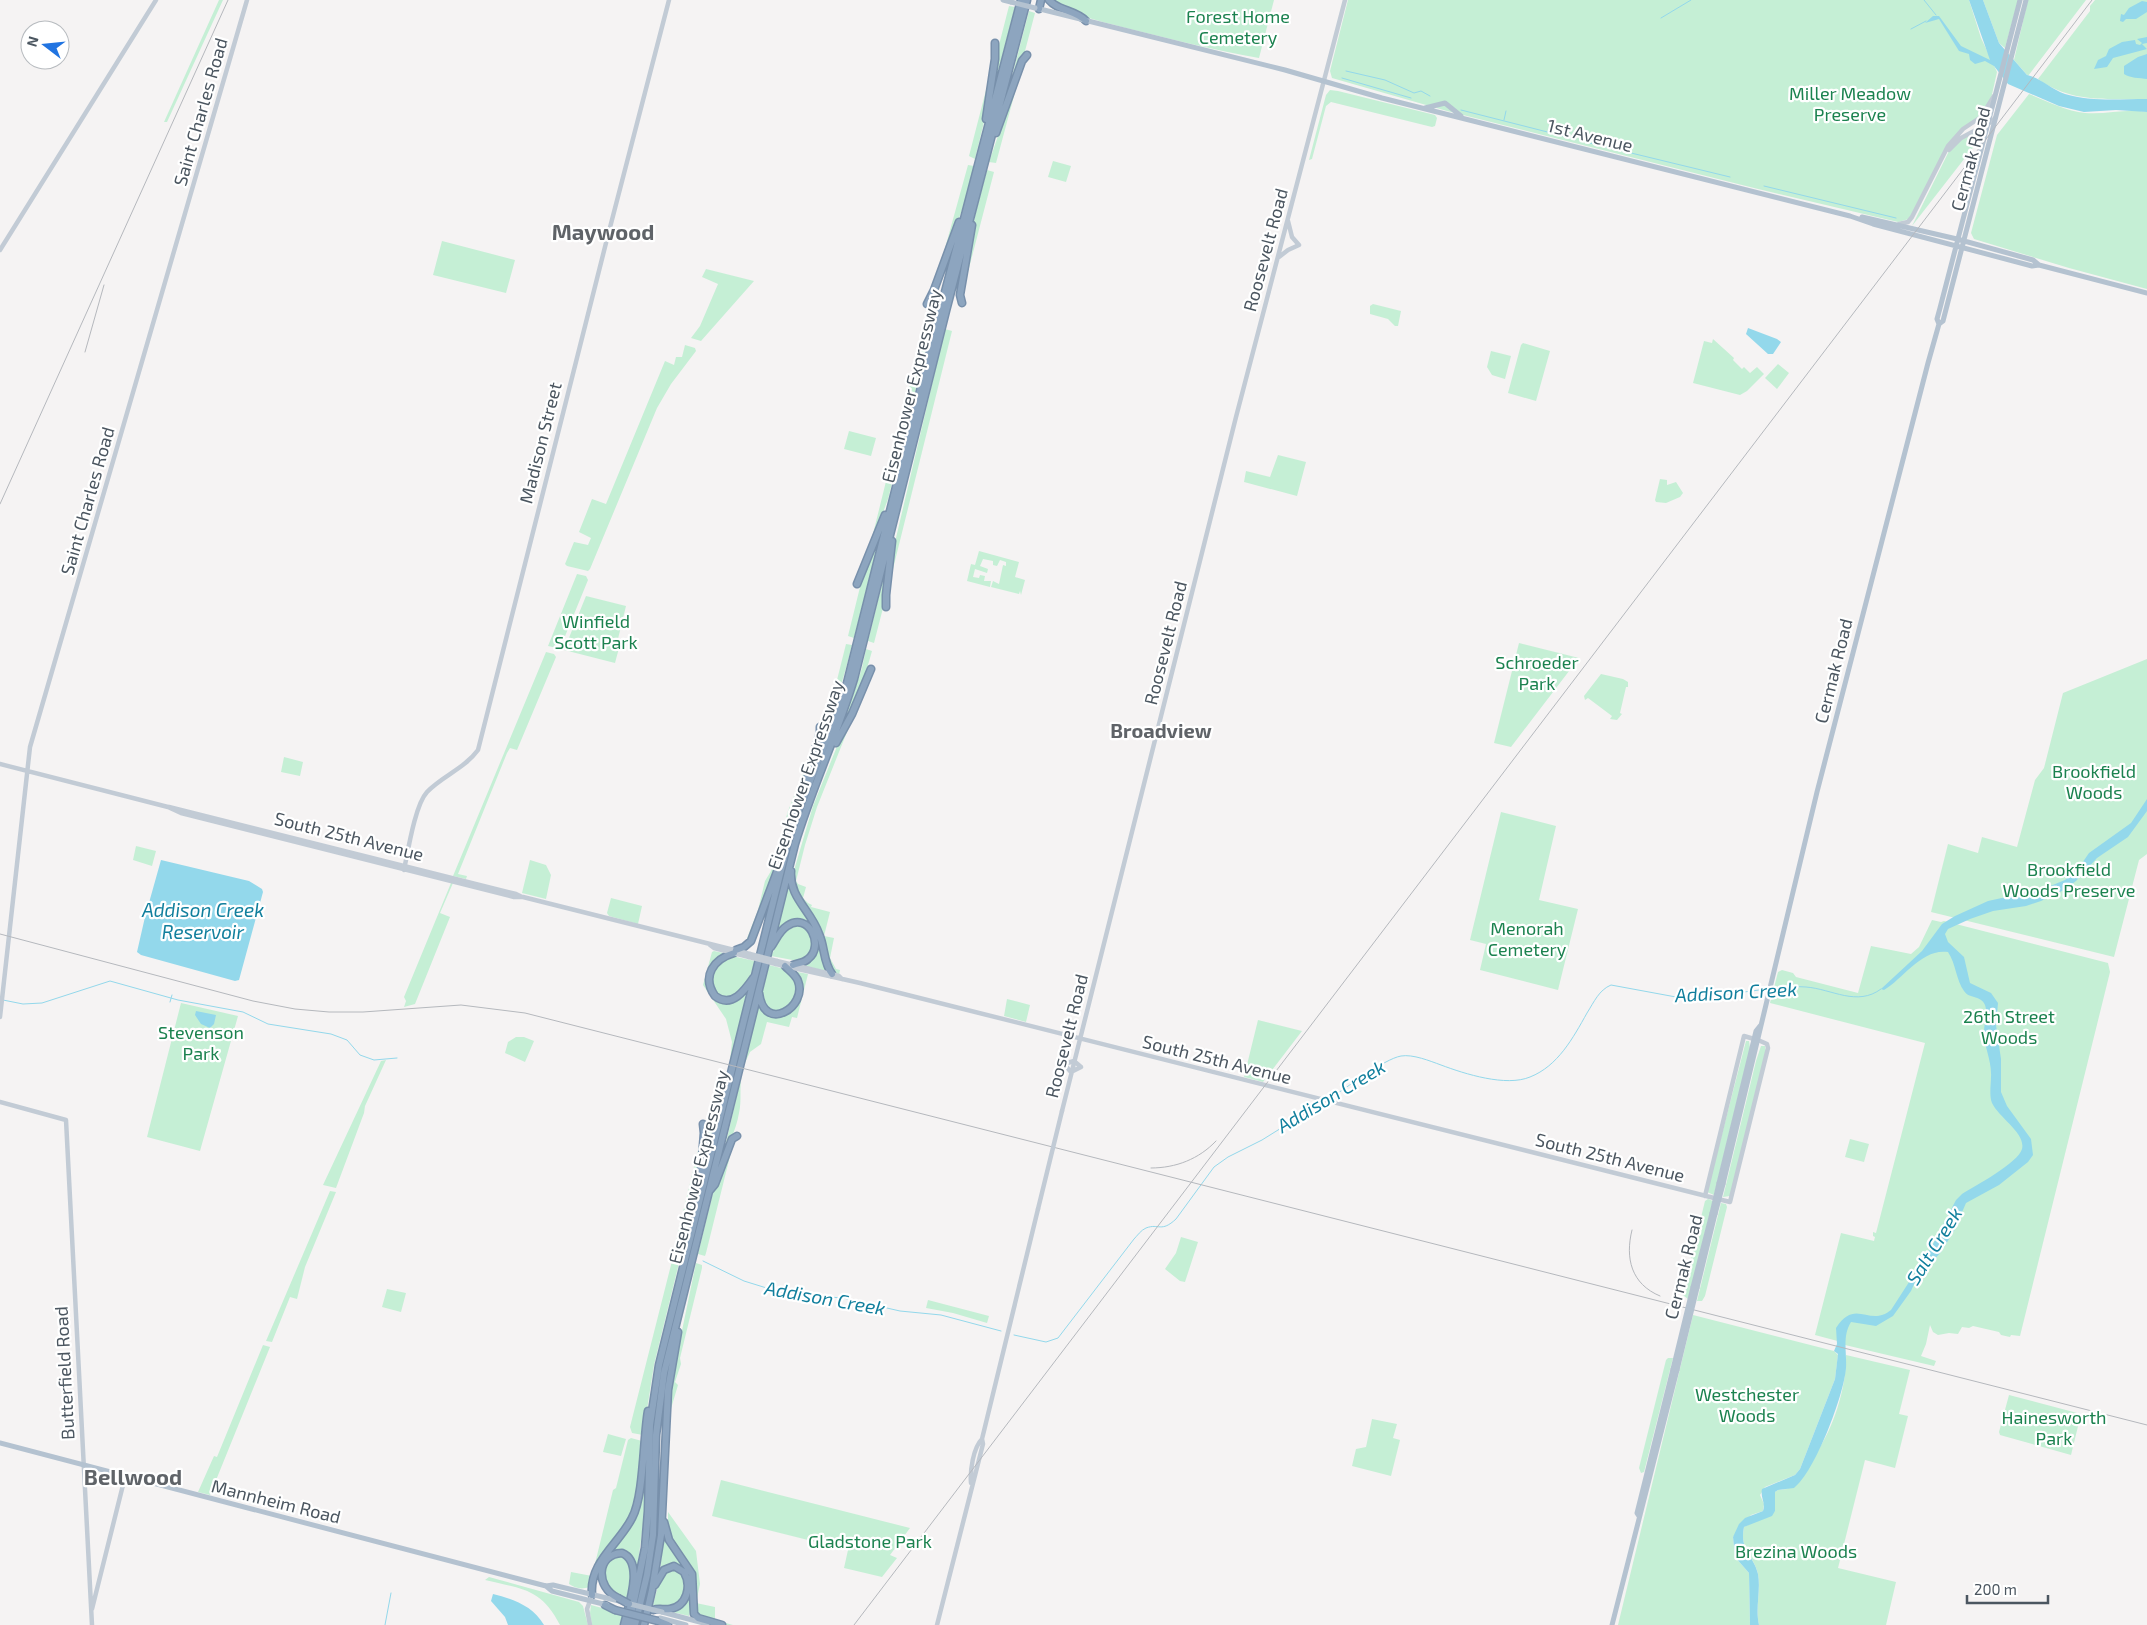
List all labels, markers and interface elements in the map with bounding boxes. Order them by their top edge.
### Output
park label: Forest Home Cemetery [1186,5,1290,48]
north arrow [20,20,70,70]
text: N [22,34,42,48]
street label: Saint Charles Road [168,35,232,188]
park label: Miller Meadow Preserve [1789,82,1911,125]
street label: Cermak Road [1946,104,1995,213]
street label: 1st Avenue [1545,114,1635,156]
street label: Roosevelt Road [1238,186,1292,314]
district label: Maywood [552,218,654,245]
street label: Eisenhower Expressway [876,286,946,485]
street label: Madison Street [514,380,566,506]
street label: Saint Charles Road [55,424,119,577]
street label: Roosevelt Road [1139,579,1191,707]
park label: Winfield Scott Park [554,610,638,653]
street label: Cermak Road [1809,616,1857,725]
park label: Schroeder Park [1495,651,1579,694]
street label: Eisenhower Expressway [762,677,848,872]
district label: Broadview [1110,718,1212,742]
park label: Brookfield Woods [2052,760,2136,803]
street label: South 25th Avenue [272,807,426,865]
park label: Brookfield Woods Preserve [2002,858,2136,901]
water label: Addison Creek Reservoir [141,898,264,943]
park label: Menorah Cemetery [1488,917,1567,960]
street label: Roosevelt Road [1040,972,1092,1100]
water label: Addison Creek [1673,977,1798,1006]
park label: 26th Street Woods [1963,1005,2055,1048]
park label: Stevenson Park [158,1021,244,1064]
street label: South 25th Avenue [1140,1030,1294,1088]
water label: Addison Creek [1272,1054,1389,1137]
street label: Eisenhower Expressway [663,1067,733,1266]
street label: South 25th Avenue [1533,1128,1687,1186]
water label: Salt Creek [1901,1203,1966,1289]
street label: Cermak Road [1659,1212,1707,1321]
water label: Addison Creek [762,1275,887,1319]
street label: Butterfield Road [50,1306,78,1440]
park label: Westchester Woods [1695,1383,1799,1426]
park label: Hainesworth Park [2001,1406,2107,1449]
district label: Bellwood [84,1463,182,1489]
street label: Mannheim Road [209,1474,343,1528]
park label: Gladstone Park [808,1530,932,1552]
park label: Brezina Woods [1735,1540,1857,1562]
scale bar [1967,1572,2048,1604]
text: 200 m [1974,1580,2017,1598]

